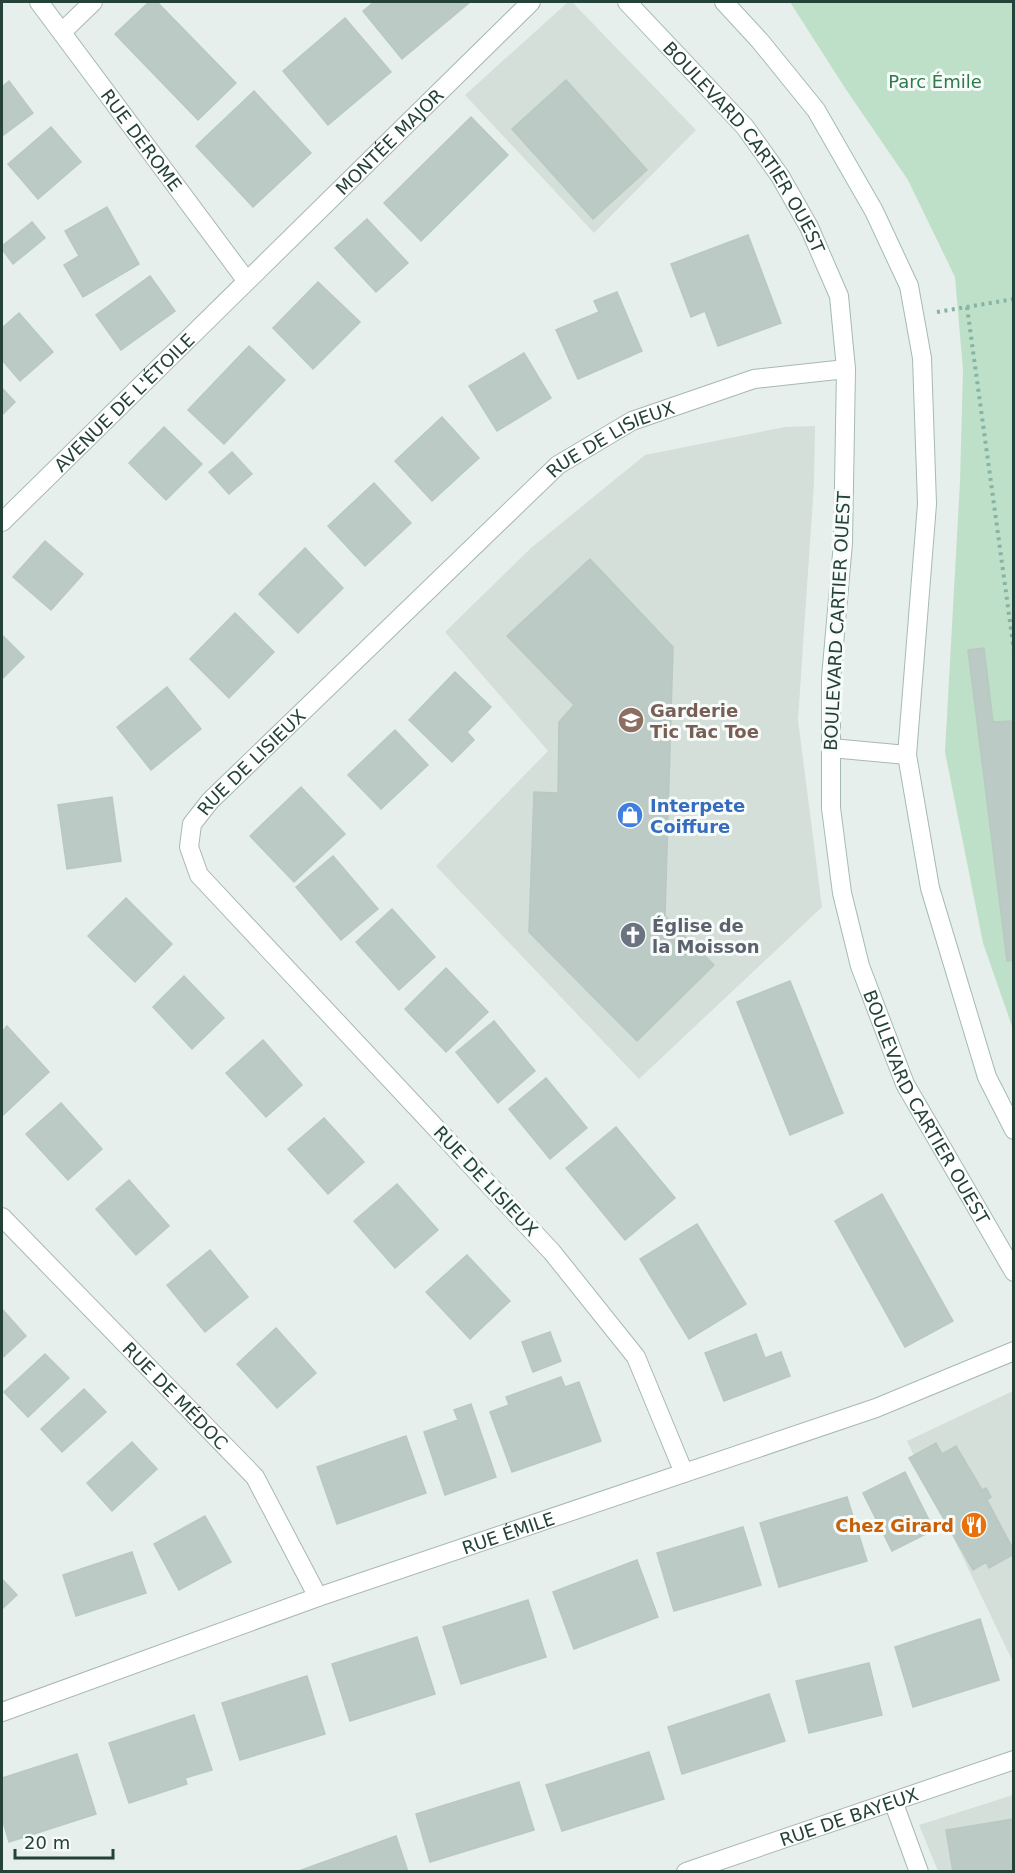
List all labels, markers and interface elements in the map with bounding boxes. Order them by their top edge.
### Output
street label: BOULEVARD CARTIER OUEST [659,37,830,257]
park label: Parc Émile [888,71,982,92]
street label: MONTÉE MAJOR [331,84,447,199]
street label: RUE DEROME [97,85,186,195]
street label: AVENUE DE L'ÉTOILE [50,329,198,475]
street label: RUE DE LISIEUX [542,397,677,481]
street label: BOULEVARD CARTIER OUEST [820,490,854,751]
place label: Garderie Tic Tac Toe [650,700,759,742]
street label: RUE DE LISIEUX [192,705,309,819]
school or university icon: Garderie Tic Tac Toe [616,705,646,735]
place label: Interpete Coiffure [650,795,745,837]
shop icon: Interpete Coiffure [615,800,645,830]
place label: Église de la Moisson [652,915,760,957]
church icon: Église de la Moisson [618,920,648,950]
street label: BOULEVARD CARTIER OUEST [860,987,995,1228]
street label: RUE DE LISIEUX [430,1122,542,1240]
street label: RUE DE MÉDOC [119,1337,232,1453]
street label: RUE ÉMILE [459,1507,557,1558]
restaurant icon: Chez Girard [959,1510,989,1540]
place label: Chez Girard [835,1515,954,1536]
street label: RUE DE BAYEUX [777,1783,921,1850]
scale bar [15,1822,112,1860]
text: 20 m [24,1832,70,1853]

